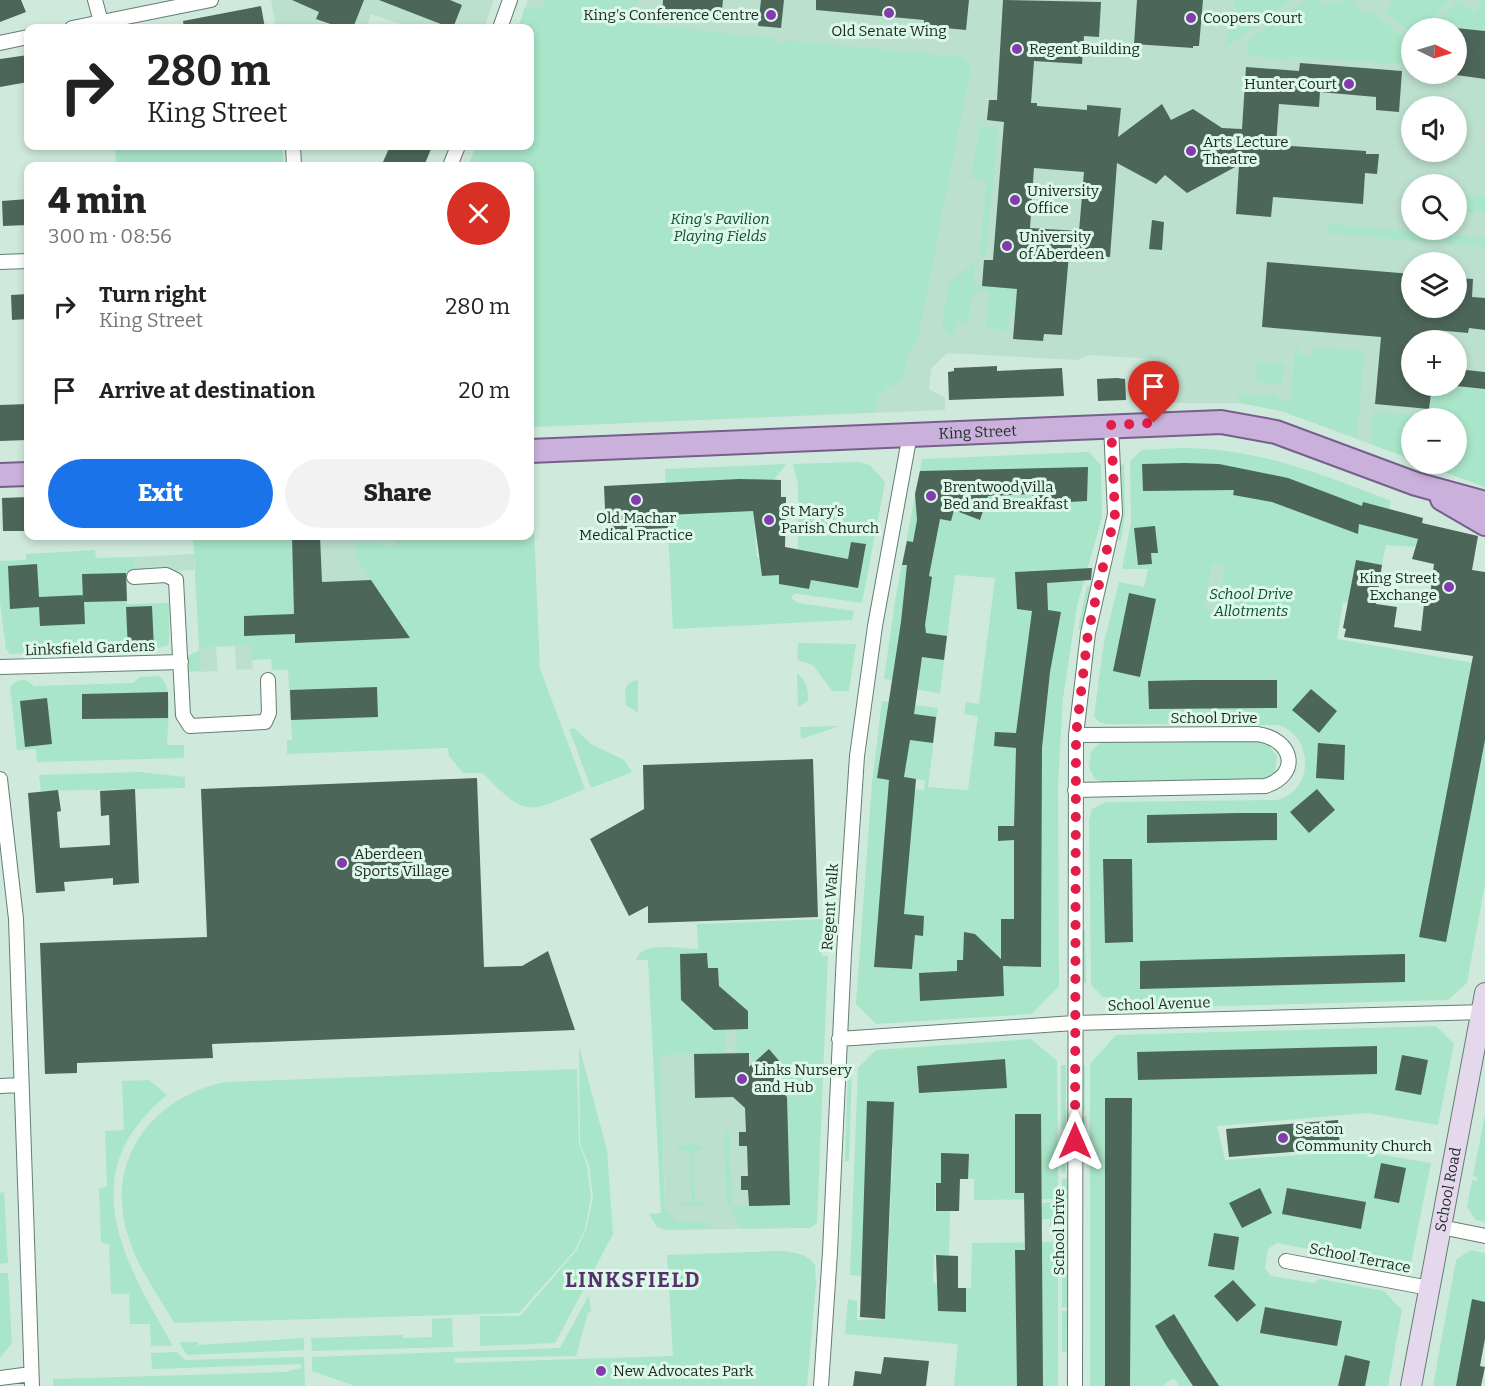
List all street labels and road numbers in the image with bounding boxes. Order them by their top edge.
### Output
street label: King Street [938,422,1018,443]
street label: Linksfield Gardens [24,637,156,659]
street label: School Drive [1170,709,1258,727]
street label: Regent Walk [818,862,842,951]
street label: School Avenue [1107,993,1211,1015]
street label: School Road [1431,1146,1465,1233]
street label: School Drive [1050,1188,1068,1276]
street label: School Terrace [1308,1239,1412,1277]

